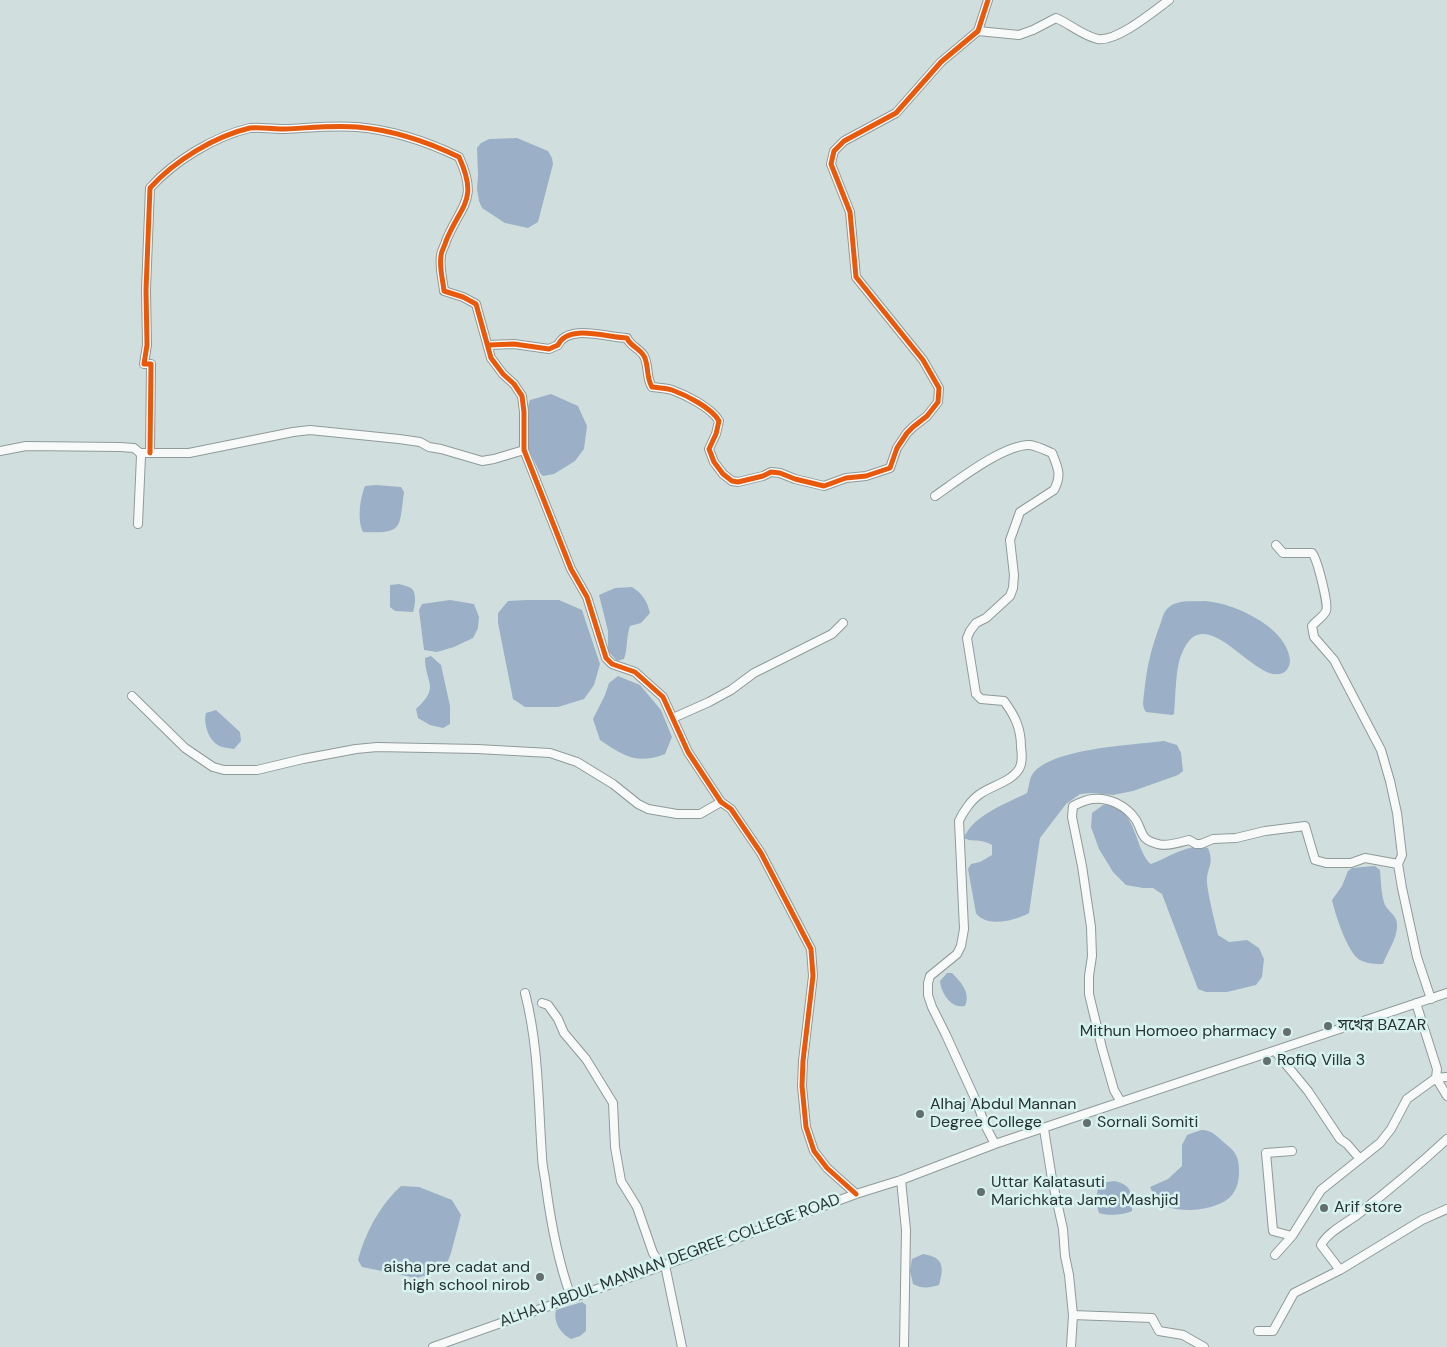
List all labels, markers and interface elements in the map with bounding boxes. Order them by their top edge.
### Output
place label: সখের BAZAR [1338,1016,1426,1036]
marker: সখের BAZAR [1322,1020,1334,1032]
place label: Mithun Homoeo pharmacy [1080,1022,1277,1042]
marker: Mithun Homoeo pharmacy [1281,1026,1293,1038]
place label: RofiQ Villa 3 [1277,1051,1365,1071]
marker: RofiQ Villa 3 [1261,1055,1273,1067]
place label: Alhaj Abdul Mannan Degree College [930,1095,1076,1133]
marker: Alhaj Abdul Mannan Degree College [914,1108,926,1120]
place label: Sornali Somiti [1097,1113,1198,1133]
marker: Sornali Somiti [1081,1117,1093,1129]
place label: Uttar Kalatasuti Marichkata Jame Mashjid [991,1173,1178,1211]
marker: Uttar Kalatasuti Marichkata Jame Mashjid [975,1186,987,1198]
street label: ALHAJ ABDUL MANNAN DEGREE COLLEGE ROAD [497,1190,843,1332]
place label: Arif store [1334,1198,1402,1218]
marker: Arif store [1318,1202,1330,1214]
place label: aisha pre cadat and high school nirob [383,1258,530,1296]
marker: aisha pre cadat and high school nirob [534,1271,546,1283]

